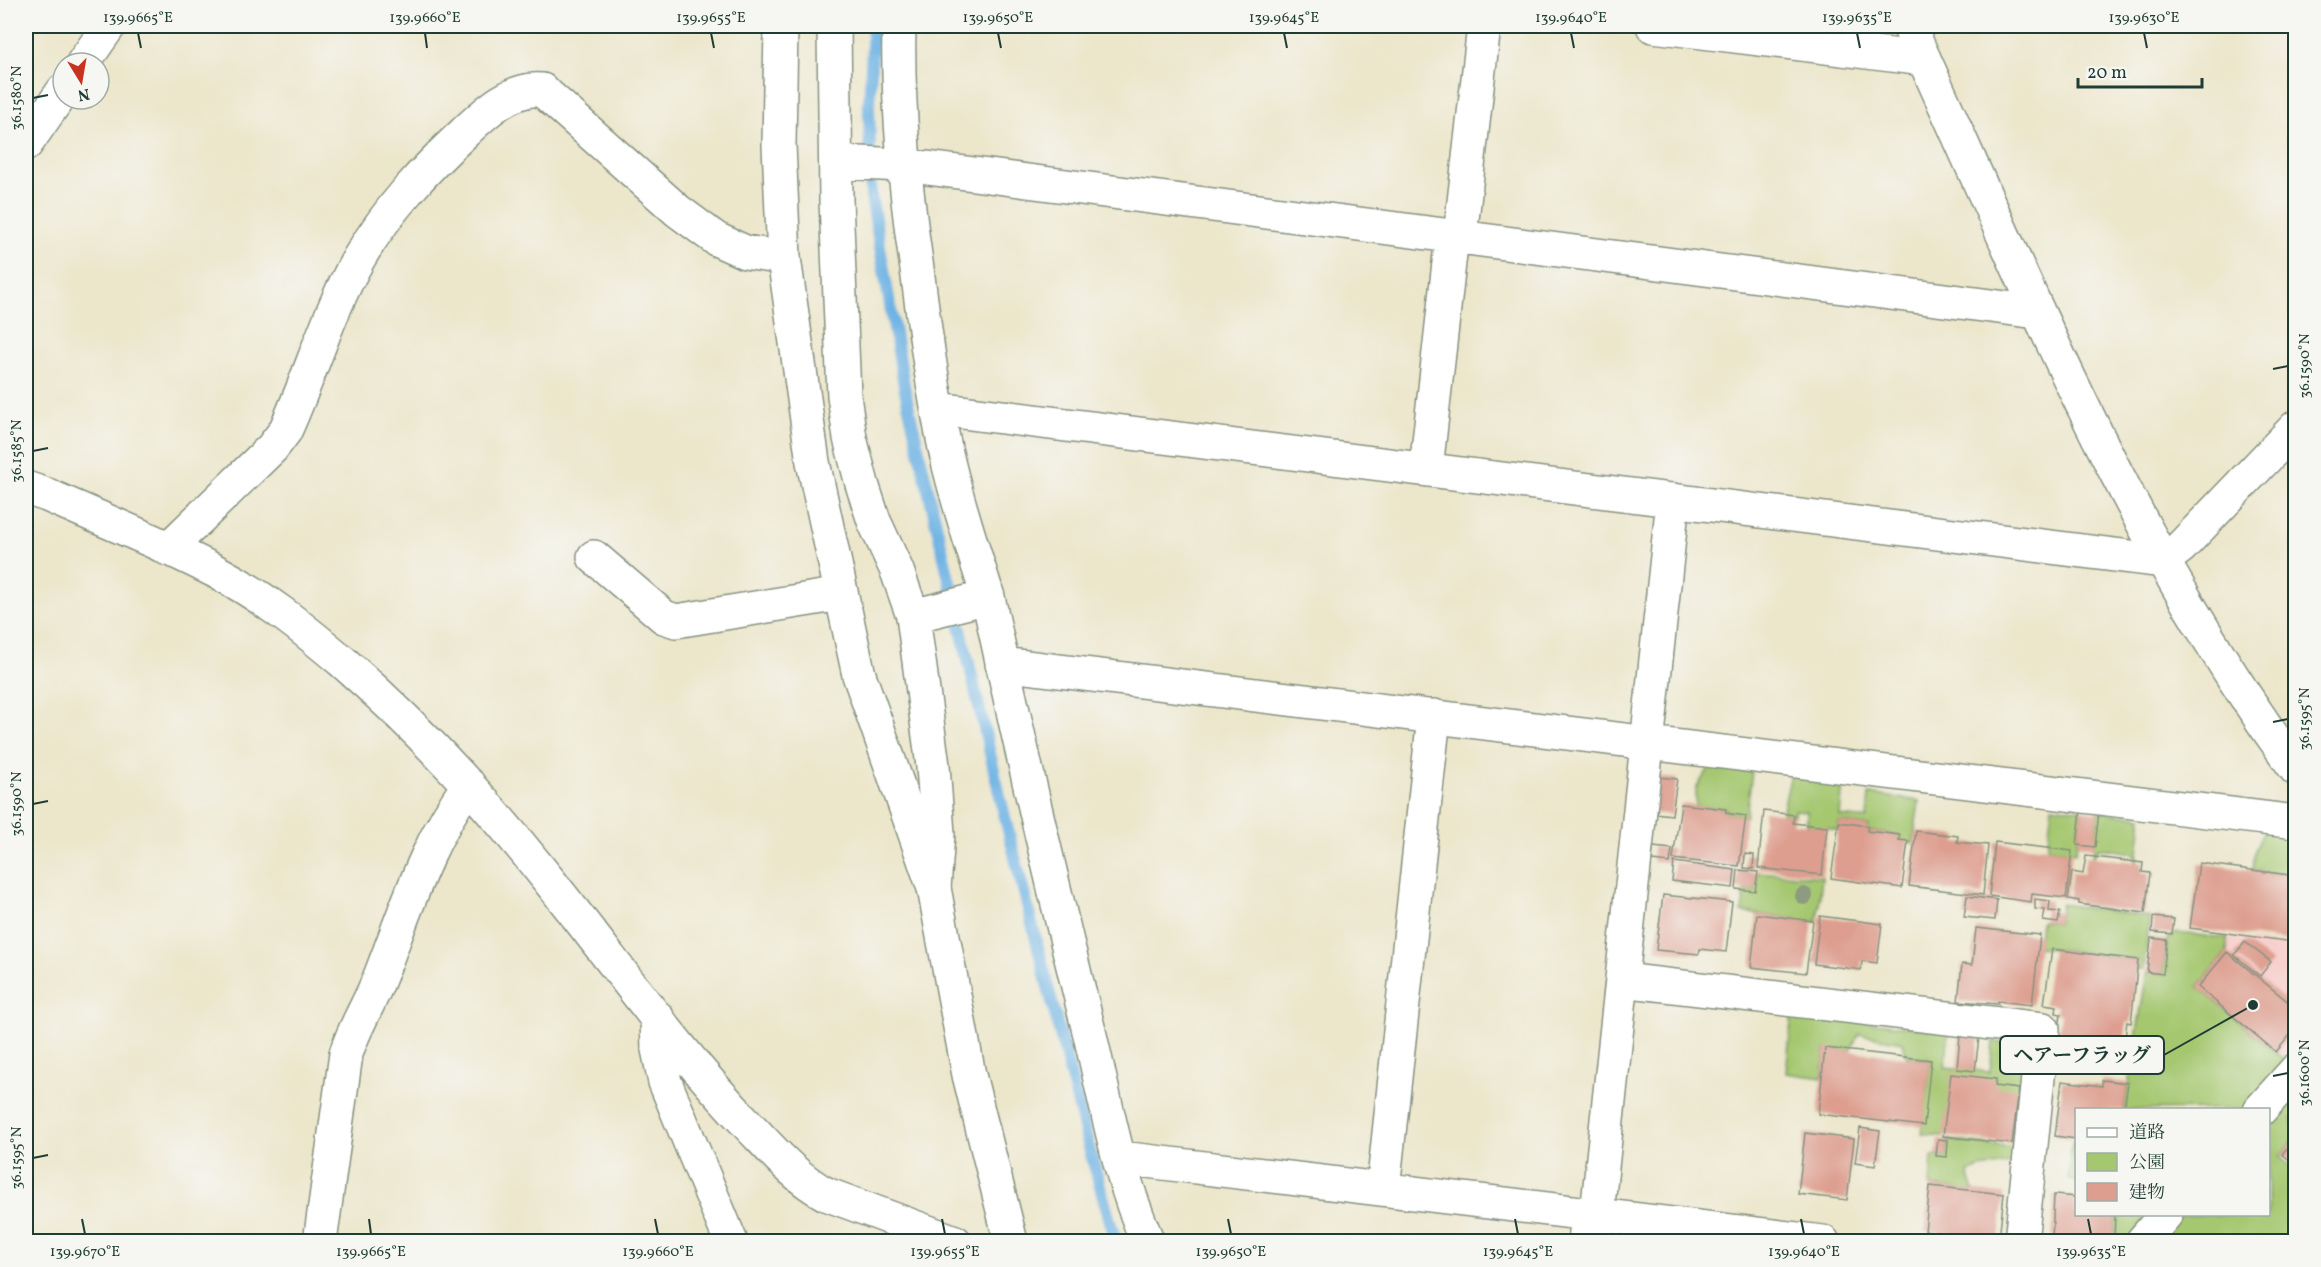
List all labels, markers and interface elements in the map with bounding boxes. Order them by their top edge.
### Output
text: 139.9665°E [103,8,173,29]
text: 139.9660°E [389,8,461,29]
text: 139.9655°E [676,8,746,29]
text: 139.9650°E [963,8,1033,29]
text: 139.9645°E [1249,8,1319,29]
text: 139.9640°E [1535,8,1607,29]
text: 139.9635°E [1822,8,1892,29]
text: 139.9630°E [2108,8,2180,29]
north arrow [51,51,111,111]
scale bar [2078,51,2202,89]
text: 20 m [2087,61,2127,86]
text: 36.1580°N [7,66,28,130]
text: N [75,82,91,106]
text: 36.1590°N [2295,333,2316,399]
text: 36.1585°N [7,419,28,483]
text: 36.1595°N [2295,687,2316,751]
text: 36.1590°N [7,771,28,837]
callout: ヘアーフラッグ [2000,1036,2164,1074]
text: 36.1600°N [2295,1039,2316,1107]
text: ヘアーフラッグ [2013,1043,2151,1071]
legend [2075,1108,2270,1216]
text: 道路 [2129,1121,2165,1146]
text: 36.1595°N [7,1126,28,1190]
text: 公園 [2129,1151,2165,1176]
text: 建物 [2129,1181,2165,1206]
text: 139.9670°E [50,1242,120,1263]
text: 139.9665°E [336,1242,406,1263]
text: 139.9660°E [622,1242,694,1263]
text: 139.9655°E [910,1242,980,1263]
text: 139.9650°E [1196,1242,1266,1263]
text: 139.9645°E [1483,1242,1553,1263]
text: 139.9640°E [1768,1242,1840,1263]
text: 139.9635°E [2056,1242,2126,1263]

